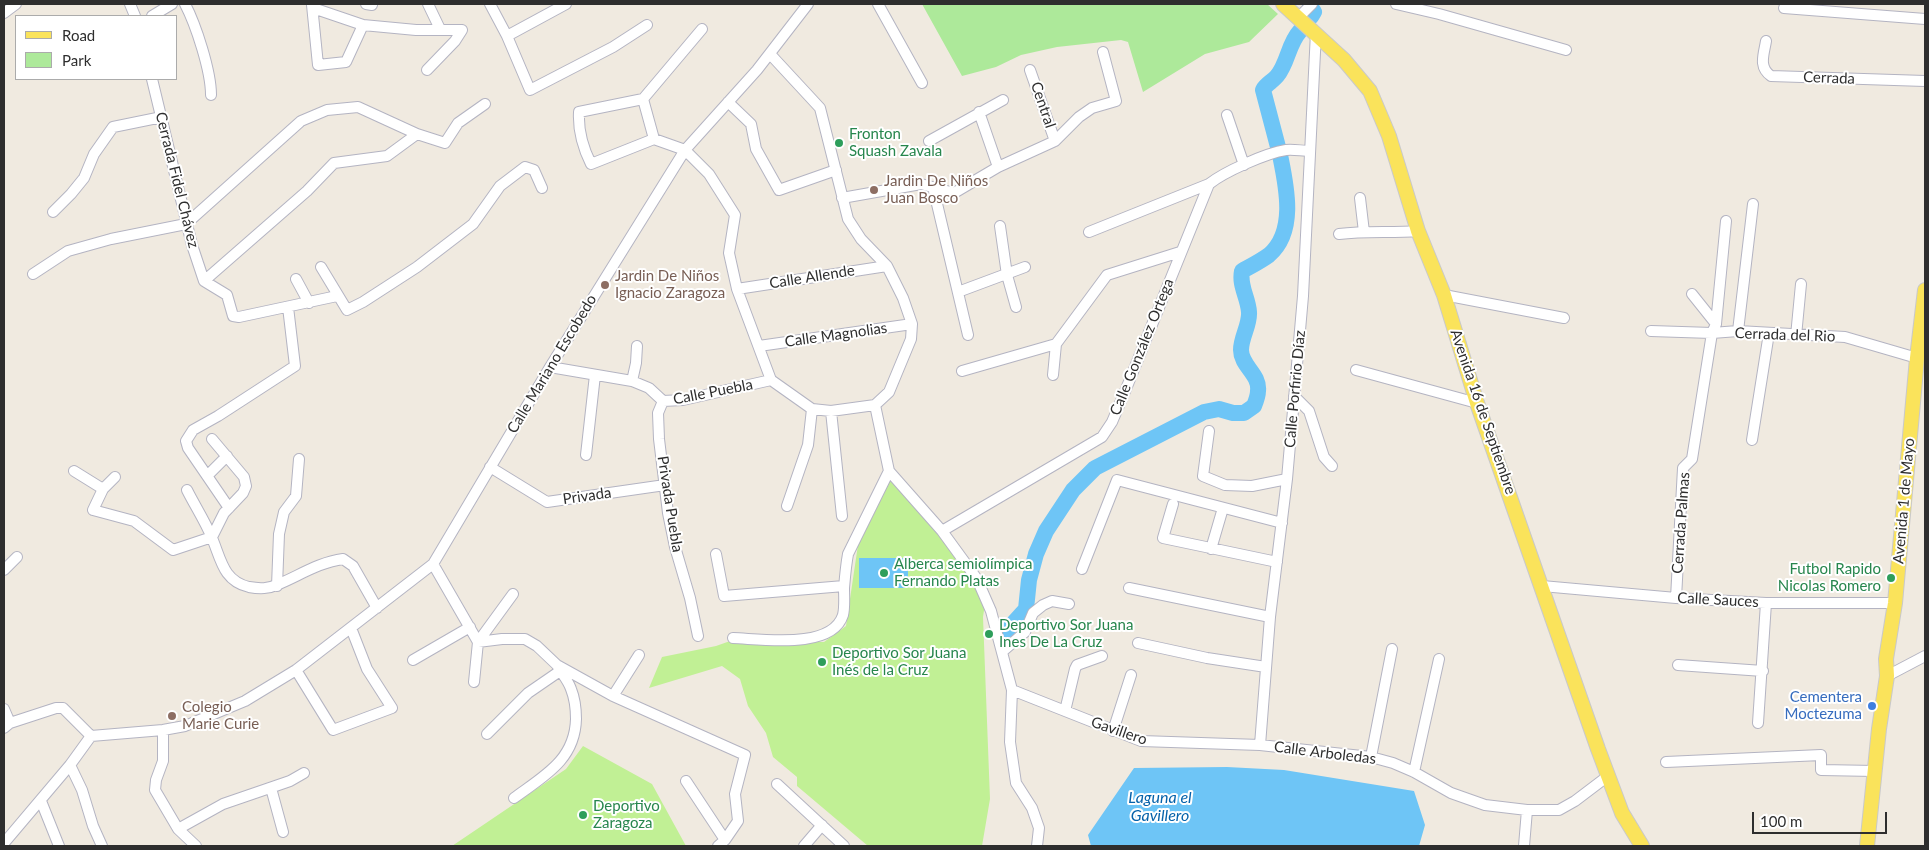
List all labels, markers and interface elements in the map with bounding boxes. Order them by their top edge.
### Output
legend [15,15,178,80]
text: Road [62,26,95,44]
text: Park [62,51,91,69]
street label: Cerrada [1803,68,1855,88]
street label: Central [1027,79,1059,131]
street label: Cerrada Fidel Chávez [151,110,203,250]
place label: Fronton Squash Zavala [849,125,942,160]
marker: Fronton Squash Zavala [833,137,845,149]
place label: Jardin De Niños Juan Bosco [884,172,988,207]
marker: Jardin De Niños Juan Bosco [868,184,880,196]
street label: Calle Allende [768,261,856,293]
place label: Jardin De Niños Ignacio Zaragoza [615,267,725,302]
street label: Calle González Ortega [1106,276,1178,418]
marker: Jardin De Niños Ignacio Zaragoza [599,279,611,291]
street label: Calle Mariano Escobedo [503,291,601,437]
street label: Calle Magnolias [784,319,888,351]
street label: Cerrada del Rio [1734,324,1836,346]
street label: Avenida 16 de Septiembre [1446,327,1520,497]
street label: Calle Porfirio Díaz [1281,329,1309,449]
street label: Calle Puebla [672,375,754,409]
street label: Avenida 1 de Mayo [1890,437,1918,565]
street label: Privada Puebla [654,455,686,553]
street label: Cerrada Palmas [1668,472,1694,574]
street label: Privada [562,484,612,508]
place label: Alberca semiolímpica Fernando Platas [894,555,1033,590]
place label: Futbol Rapido Nicolas Romero [1778,560,1881,595]
marker: Alberca semiolímpica Fernando Platas [878,567,890,579]
marker: Futbol Rapido Nicolas Romero [1885,572,1897,584]
street label: Calle Sauces [1677,589,1759,611]
place label: Deportivo Sor Juana Ines De La Cruz [999,616,1133,651]
marker: Deportivo Sor Juana Ines De La Cruz [983,628,995,640]
place label: Deportivo Sor Juana Inés de la Cruz [832,644,966,679]
marker: Deportivo Sor Juana Inés de la Cruz [816,656,828,668]
place label: Cementera Moctezuma [1784,688,1862,723]
place label: Colegio Marie Curie [182,698,259,733]
marker: Cementera Moctezuma [1866,700,1878,712]
marker: Colegio Marie Curie [166,710,178,722]
street label: Gavillero [1089,713,1149,749]
street label: Calle Arboledas [1273,738,1377,768]
water label: Laguna el Gavillero [1128,788,1192,826]
place label: Deportivo Zaragoza [593,797,660,832]
scale bar [1754,802,1889,834]
marker: Deportivo Zaragoza [577,809,589,821]
text: 100 m [1760,812,1802,830]

